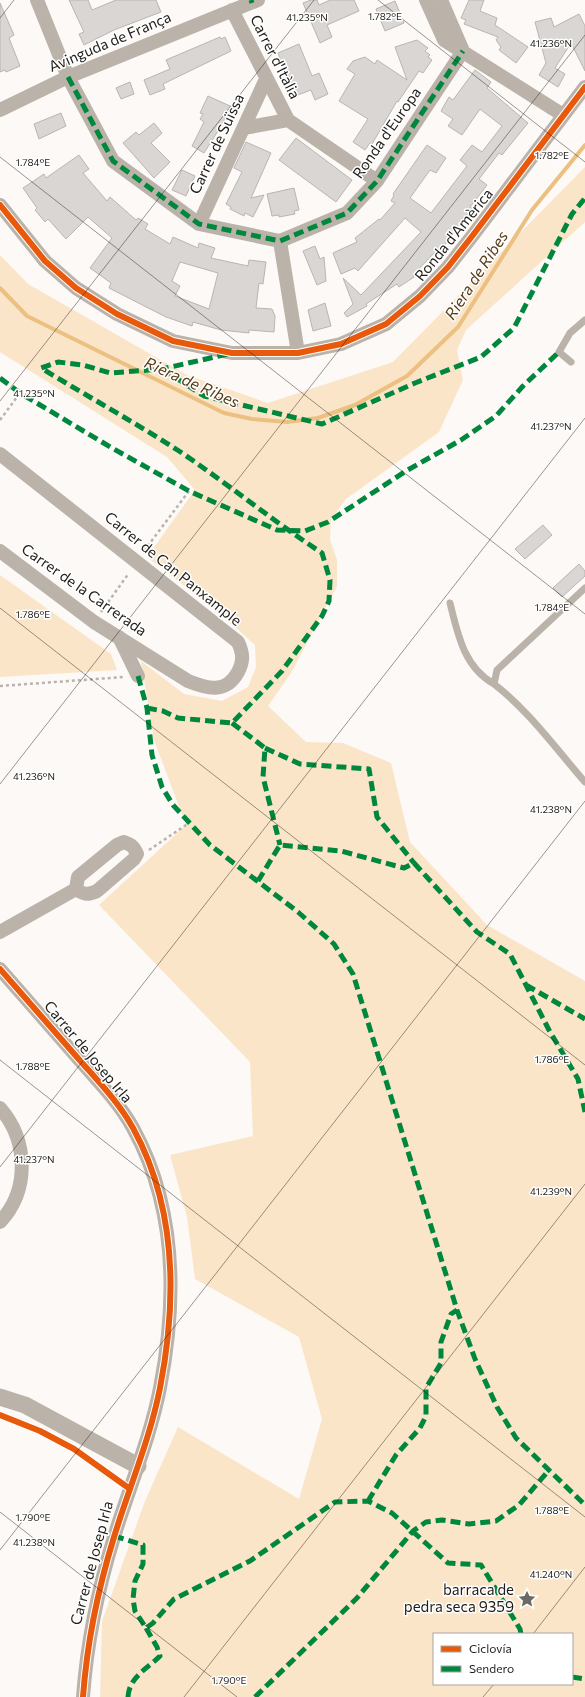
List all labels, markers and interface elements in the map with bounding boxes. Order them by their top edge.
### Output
street label: Avinguda de França [46,7,174,75]
text: 1.782°E [368,10,402,22]
street label: Carrer d'Itàlia [247,11,305,102]
text: 41.235°N [286,11,328,23]
text: 41.236°N [530,37,572,49]
street label: Ronda d'Europa [348,83,424,181]
street label: Carrer de Suïssa [185,91,247,197]
text: 1.782°E [535,149,569,161]
text: 1.784°E [16,156,50,168]
street label: Ronda d'Amèrica [410,184,496,284]
water label: Riera de Ribes [440,227,511,323]
water label: Riera de Ribes [142,352,243,411]
text: 41.235°N [13,387,55,399]
text: 41.237°N [530,420,572,432]
street label: Carrer de Can Panxample [102,507,246,629]
street label: Carrer de la Carrerada [19,539,151,639]
text: 1.784°E [535,601,569,613]
text: 1.786°E [16,608,50,620]
text: 41.236°N [13,770,55,782]
text: 41.238°N [530,803,572,815]
street label: Carrer de Josep Irla [41,997,137,1106]
text: 1.786°E [535,1053,569,1065]
text: 1.788°E [16,1060,50,1072]
text: 41.237°N [13,1153,55,1165]
text: 41.239°N [530,1185,572,1197]
street label: Carrer de Josep Irla [66,1499,116,1627]
text: 1.788°E [535,1504,569,1516]
text: 1.790°E [15,1511,51,1523]
text: 41.238°N [13,1536,55,1548]
text: 41.240°N [530,1568,572,1580]
place label: barraca de pedra seca 9359 [404,1580,514,1615]
place icon: barraca de pedra seca 9359 [517,1589,537,1609]
legend [433,1633,573,1685]
text: Ciclovía [469,1641,512,1655]
text: Sendero [469,1661,514,1675]
text: 1.790°E [211,1674,247,1686]

